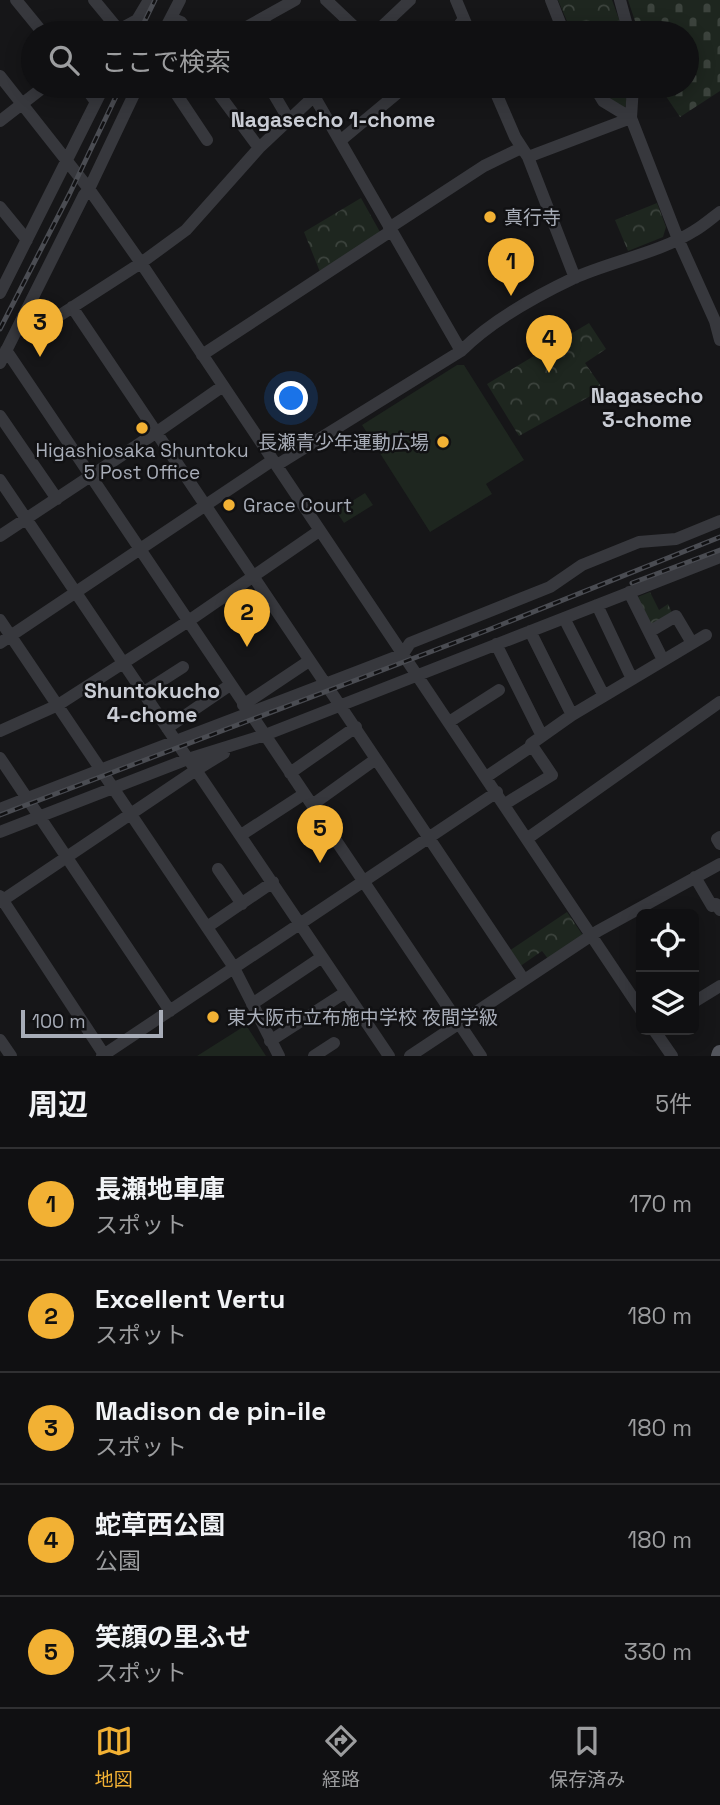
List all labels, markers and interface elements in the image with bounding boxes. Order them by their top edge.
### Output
search box [21,21,699,98]
icon: search [45,41,83,79]
text: ここで検索 [101,45,231,79]
district label: Nagasecho 1-chome [231,106,435,133]
place label: 真行寺 [504,205,561,230]
marker: 真行寺 [482,209,498,225]
pin: 1 [488,238,534,296]
pin: 3 [17,299,63,357]
pin: 4 [526,315,572,373]
your location [274,381,308,415]
district label: Nagasecho 3-chome [591,382,703,433]
marker: Higashiosaka Shuntoku 5 Post Office [134,420,150,436]
place label: 長瀬青少年運動広場 [258,430,429,455]
marker: 長瀬青少年運動広場 [435,434,451,450]
place label: Higashiosaka Shuntoku 5 Post Office [35,438,249,485]
place label: Grace Court [243,493,352,518]
marker: Grace Court [221,497,237,513]
pin: 2 [224,589,270,647]
district label: Shuntokucho 4-chome [84,677,220,728]
pin: 5 [297,805,343,863]
map controls [636,909,699,1035]
button: locate [636,909,699,972]
button: layers [636,972,699,1035]
place label: 東大阪市立布施中学校 夜間学級 [227,1005,498,1030]
scale bar [21,1007,163,1039]
text: 100 m [32,1009,86,1034]
marker: 東大阪市立布施中学校 夜間学級 [205,1009,221,1025]
text: 周辺 [28,1085,88,1124]
text: 5件 [655,1089,692,1119]
text: 長瀬地車庫 [95,1172,225,1206]
text: 1 [46,1189,56,1219]
text: 170 m [629,1189,692,1219]
text: スポット [95,1210,187,1240]
text: Excellent Vertu [95,1282,285,1316]
text: 2 [44,1301,58,1331]
text: 180 m [628,1301,692,1331]
text: スポット [95,1320,187,1350]
text: Madison de pin-ile [95,1394,326,1428]
text: 3 [44,1413,58,1443]
text: 180 m [628,1413,692,1443]
text: スポット [95,1432,187,1462]
text: 蛇草西公園 [95,1508,225,1542]
text: 4 [44,1525,58,1555]
text: 180 m [628,1525,692,1555]
text: 公園 [95,1546,141,1576]
text: 笑顔の里ふせ [95,1620,251,1654]
text: 5 [44,1637,58,1667]
text: 330 m [624,1637,692,1667]
text: スポット [95,1658,187,1688]
tab: 地図 [95,1722,133,1792]
tab: 経路 [322,1722,360,1792]
tab: 保存済み [549,1722,625,1792]

